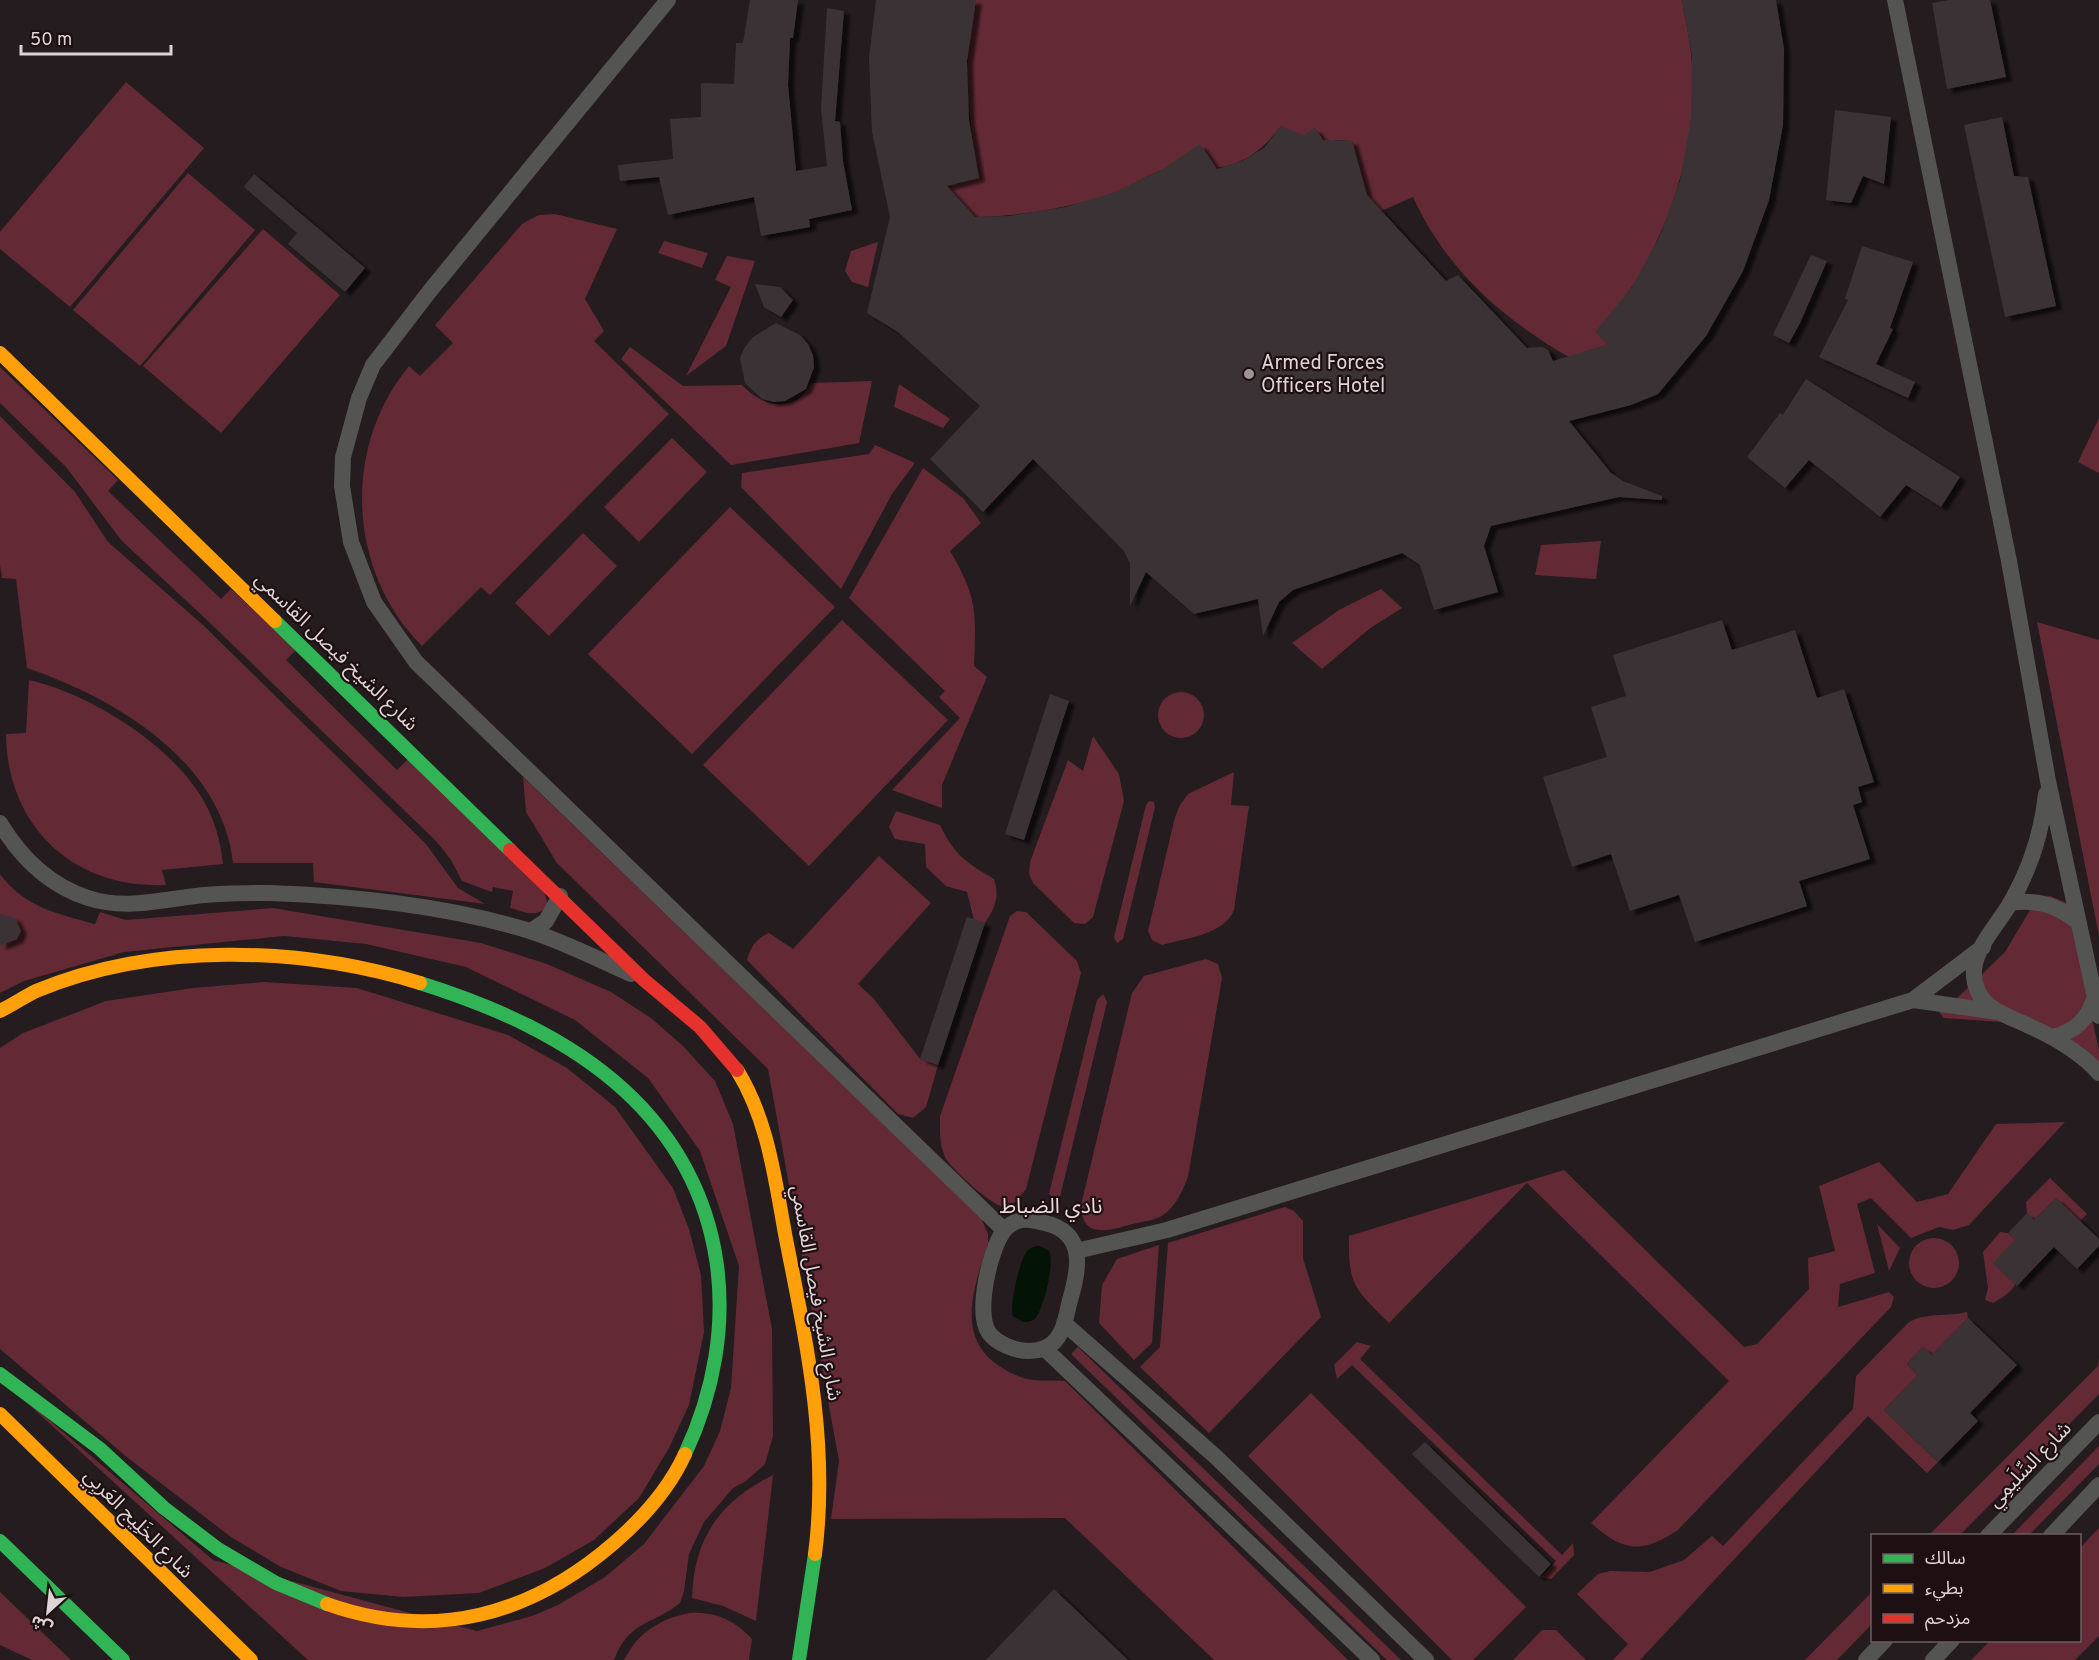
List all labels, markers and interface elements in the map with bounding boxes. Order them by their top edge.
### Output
scale bar [21,18,171,56]
text: 50 m [30,29,72,52]
place label: Armed Forces Officers Hotel [1261,351,1385,400]
marker: Armed Forces Officers Hotel [1242,367,1256,381]
street label: شارع الشيخ فيصل القاسمي [248,567,423,738]
street label: شارع الشيخ فيصل القاسمي [783,1184,847,1403]
district label: نادي الضباط [1000,1194,1102,1222]
street label: شارع السِّلَيمِي [1981,1415,2079,1515]
street label: شارع الخَلِيج العَربِي [77,1464,198,1585]
legend [1871,1534,2081,1642]
text: سالك [1925,1548,1966,1571]
text: بطيء [1925,1578,1963,1601]
north arrow [18,1582,78,1642]
text: مزدحم [1925,1608,1970,1631]
text: ش [28,1610,56,1637]

